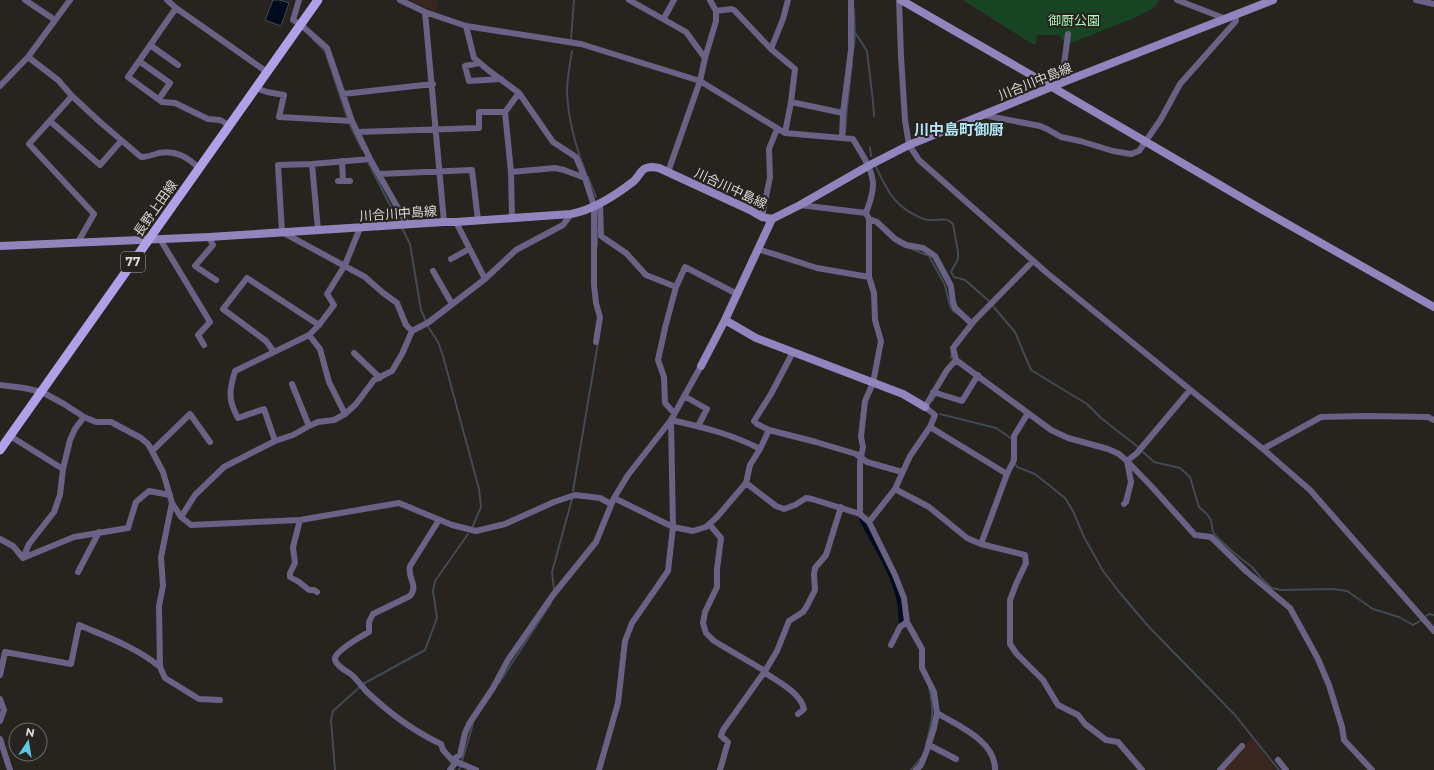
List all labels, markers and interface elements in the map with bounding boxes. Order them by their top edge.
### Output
park label: 御厨公園 [1048,12,1100,28]
street label: 川合川中島線 [996,59,1074,103]
district label: 川中島町御厨 [914,120,1004,139]
street label: 川合川中島線 [692,164,770,212]
street label: 長野上田線 [130,177,180,239]
street label: 川合川中島線 [359,202,437,224]
road number: 77 [121,252,145,272]
north arrow [8,722,48,762]
text: N [24,724,36,740]

